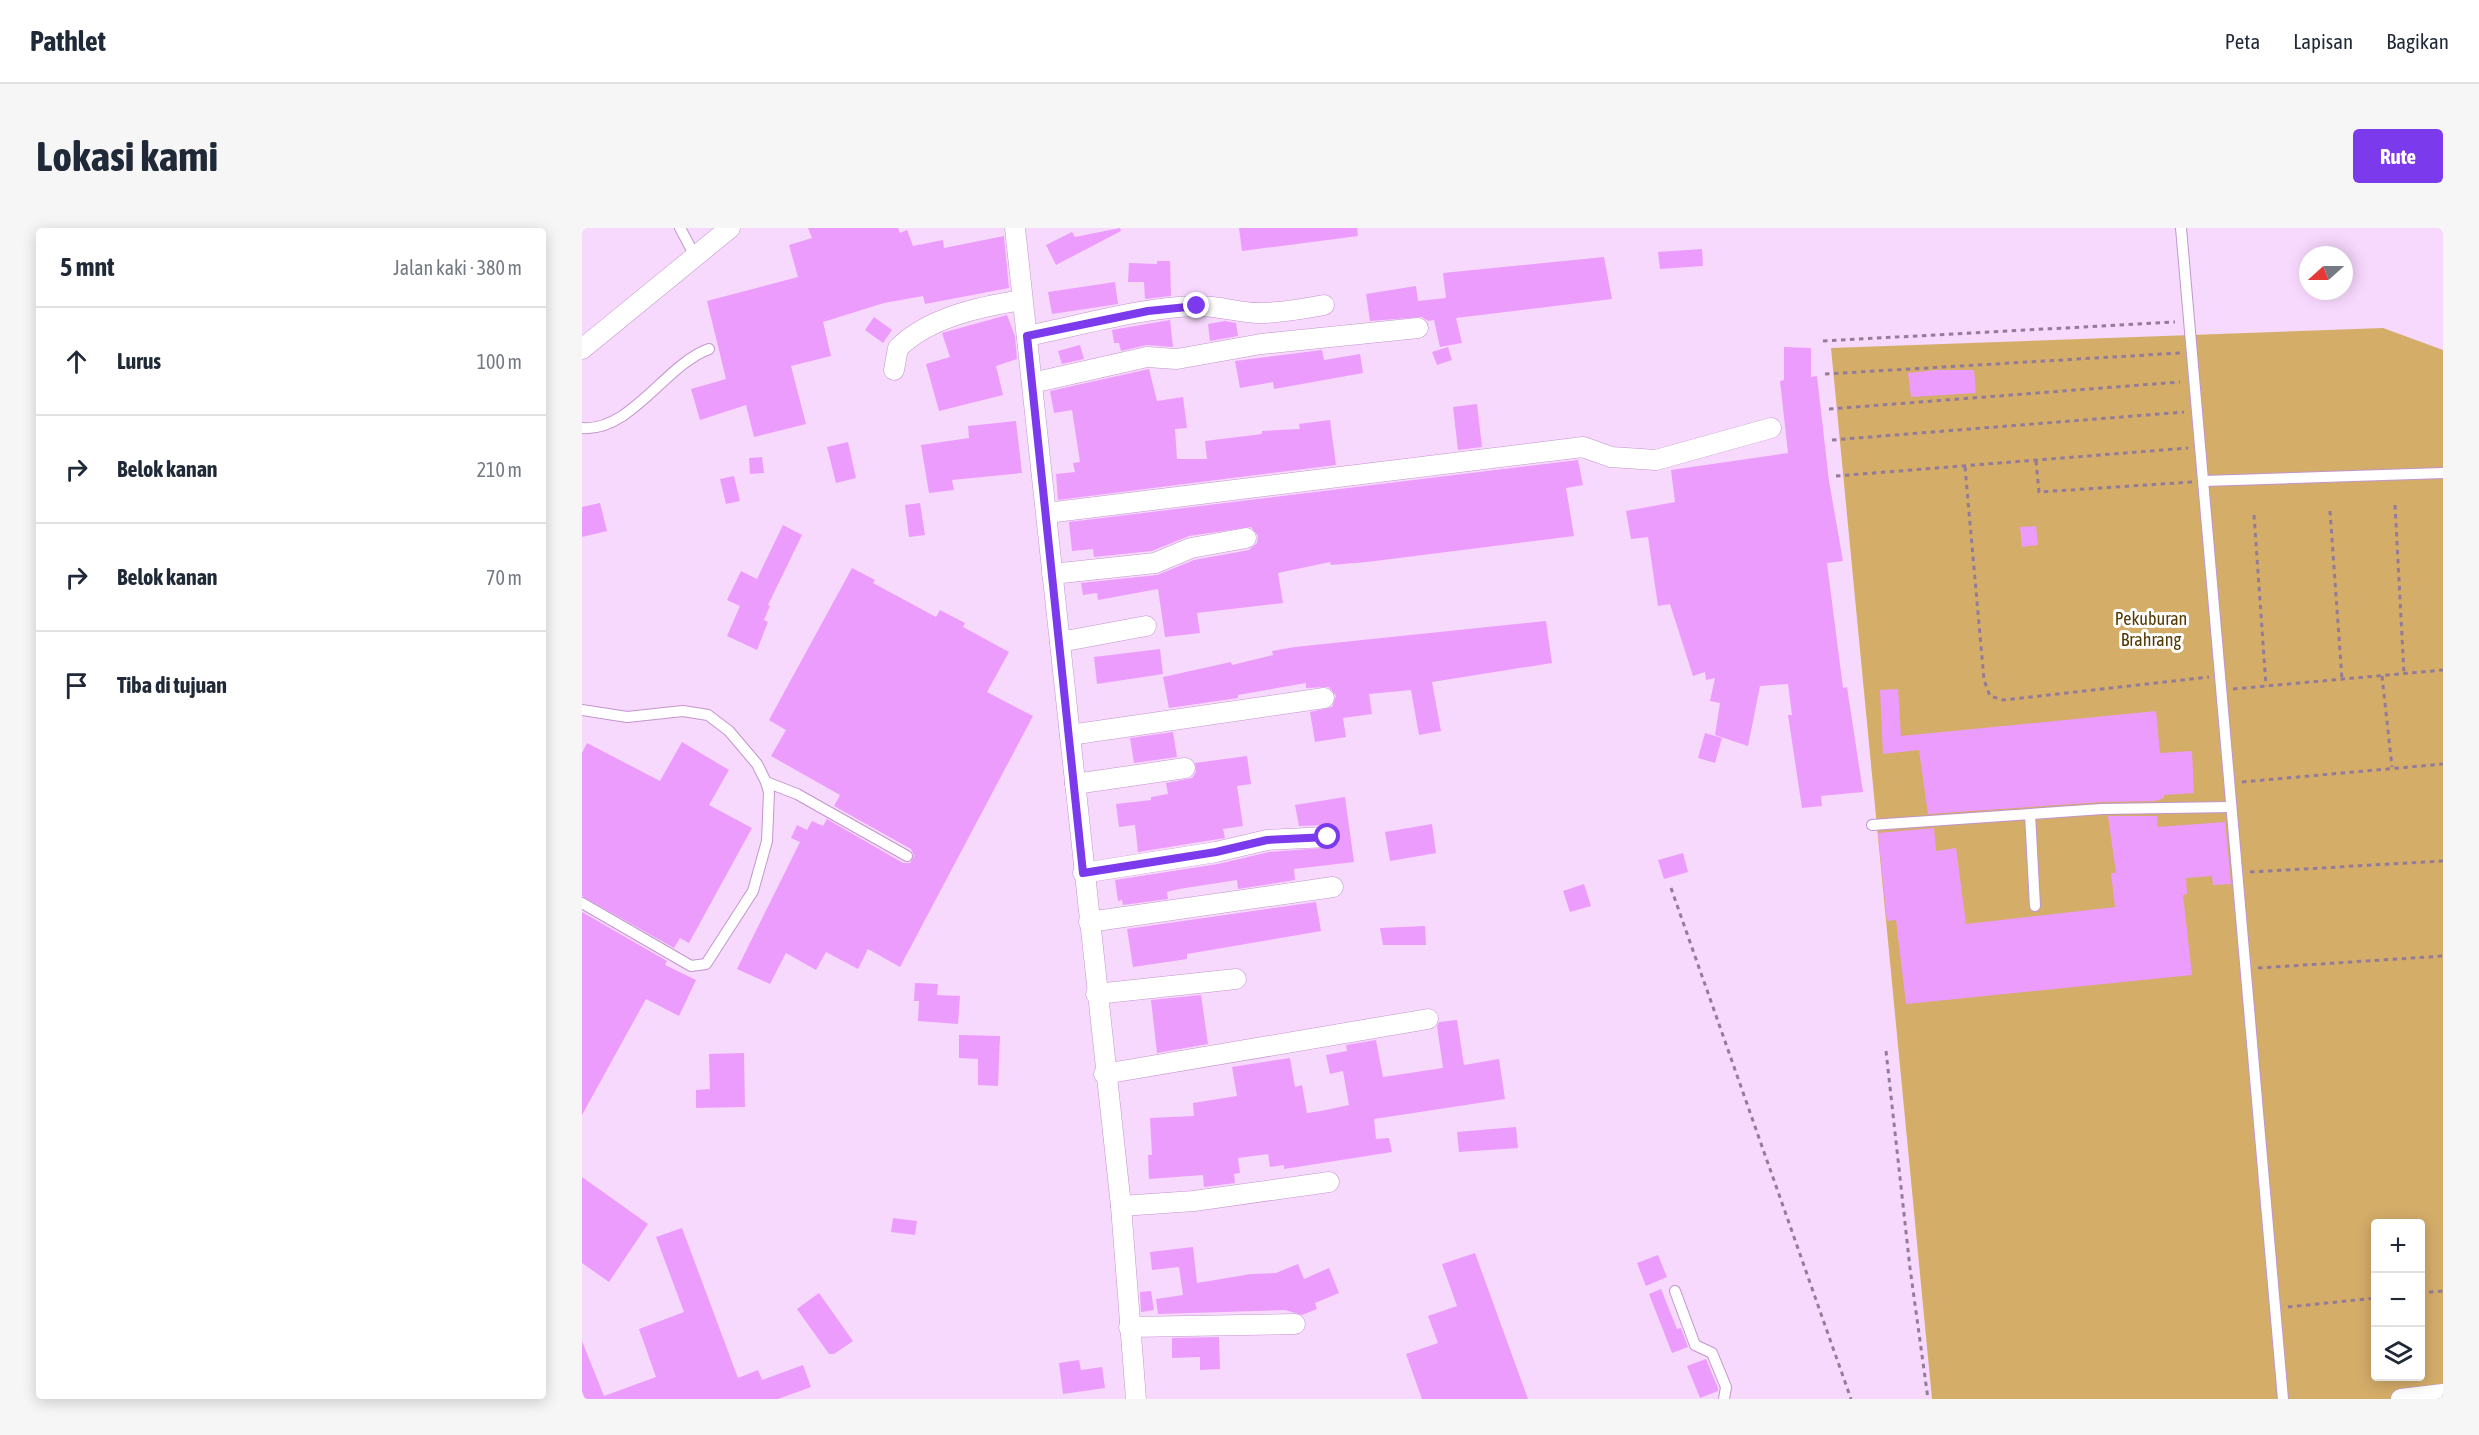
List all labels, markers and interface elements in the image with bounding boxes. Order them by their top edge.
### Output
text: Pathlet [30,25,106,57]
text: Peta [2225,29,2260,53]
text: Lapisan [2293,29,2353,53]
text: Bagikan [2386,29,2449,53]
button: Rute [2353,129,2443,183]
text: Lokasi kami [36,132,218,180]
north arrow [2299,246,2353,300]
text: 5 mnt [60,252,115,282]
text: Jalan kaki · 380 m [393,256,522,279]
route end [1183,292,1209,318]
icon: ahead [60,345,93,378]
text: Lurus [117,348,161,374]
text: 100 m [477,350,522,373]
icon: right [60,453,93,486]
text: Belok kanan [117,456,218,482]
text: 210 m [477,458,522,481]
icon: right [60,561,93,594]
text: Belok kanan [117,564,218,590]
text: 70 m [486,566,522,589]
park label: Pekuburan Brahrang [2115,608,2187,650]
icon: arrive [60,669,93,702]
text: Tiba di tujuan [117,672,227,698]
route start [1314,823,1340,849]
map controls [2371,1219,2425,1381]
button: + [2371,1219,2425,1273]
button: − [2371,1273,2425,1327]
button: layers [2371,1327,2425,1381]

